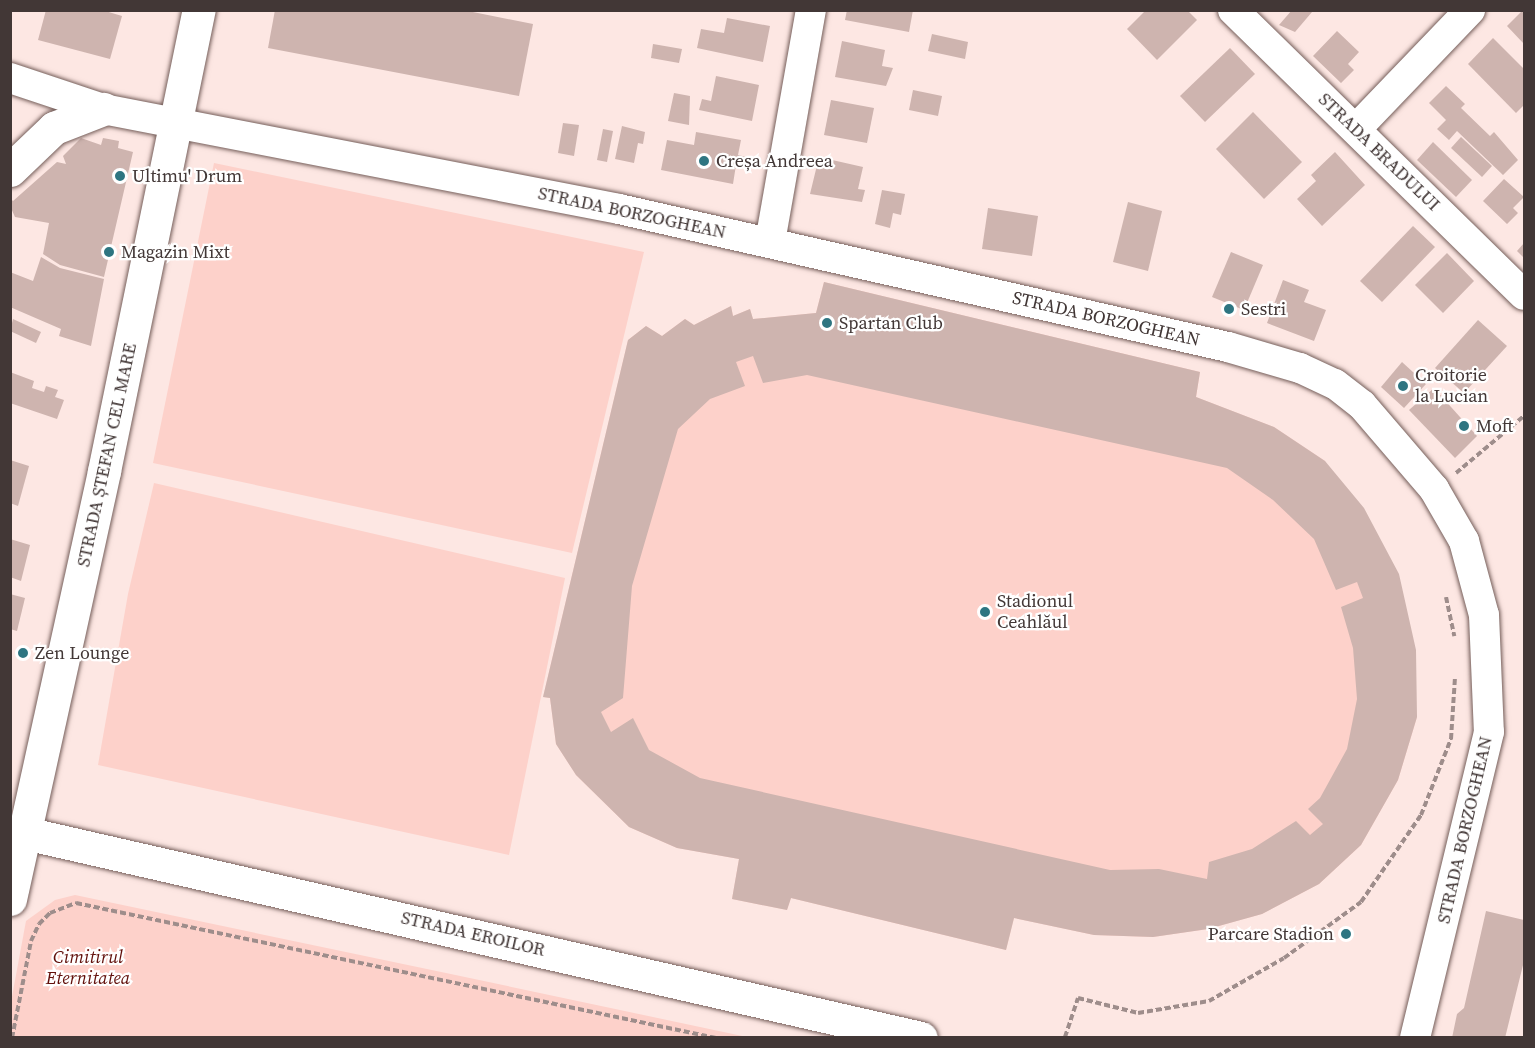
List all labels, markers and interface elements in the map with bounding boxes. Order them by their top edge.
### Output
street label: STRADA BRADULUI [1314,89,1444,215]
place label: Creșa Andreea [716,150,833,172]
marker: Creșa Andreea [697,154,711,168]
place label: Ultimu' Drum [132,165,242,187]
marker: Ultimu' Drum [113,169,127,183]
street label: STRADA BORZOGHEAN [536,183,728,243]
place label: Magazin Mixt [121,241,230,263]
marker: Magazin Mixt [102,245,116,259]
street label: STRADA BORZOGHEAN [1010,287,1202,351]
place label: Sestri [1241,298,1286,320]
marker: Sestri [1222,302,1236,316]
place label: Spartan Club [839,312,943,334]
marker: Spartan Club [820,316,834,330]
street label: STRADA ȘTEFAN CEL MARE [73,341,141,569]
place label: Croitorie la Lucian [1415,365,1488,407]
marker: Croitorie la Lucian [1396,379,1410,393]
place label: Moft [1476,415,1513,437]
marker: Moft [1457,419,1471,433]
place label: Stadionul Ceahlăul [997,591,1073,634]
marker: Stadionul Ceahlăul [978,605,992,619]
place label: Zen Lounge [35,642,129,664]
marker: Zen Lounge [16,646,30,660]
street label: STRADA BORZOGHEAN [1433,734,1497,926]
street label: STRADA EROILOR [399,907,547,961]
place label: Parcare Stadion [1208,923,1334,945]
marker: Parcare Stadion [1339,927,1353,941]
park label: Cimitirul Eternitatea [46,947,130,990]

